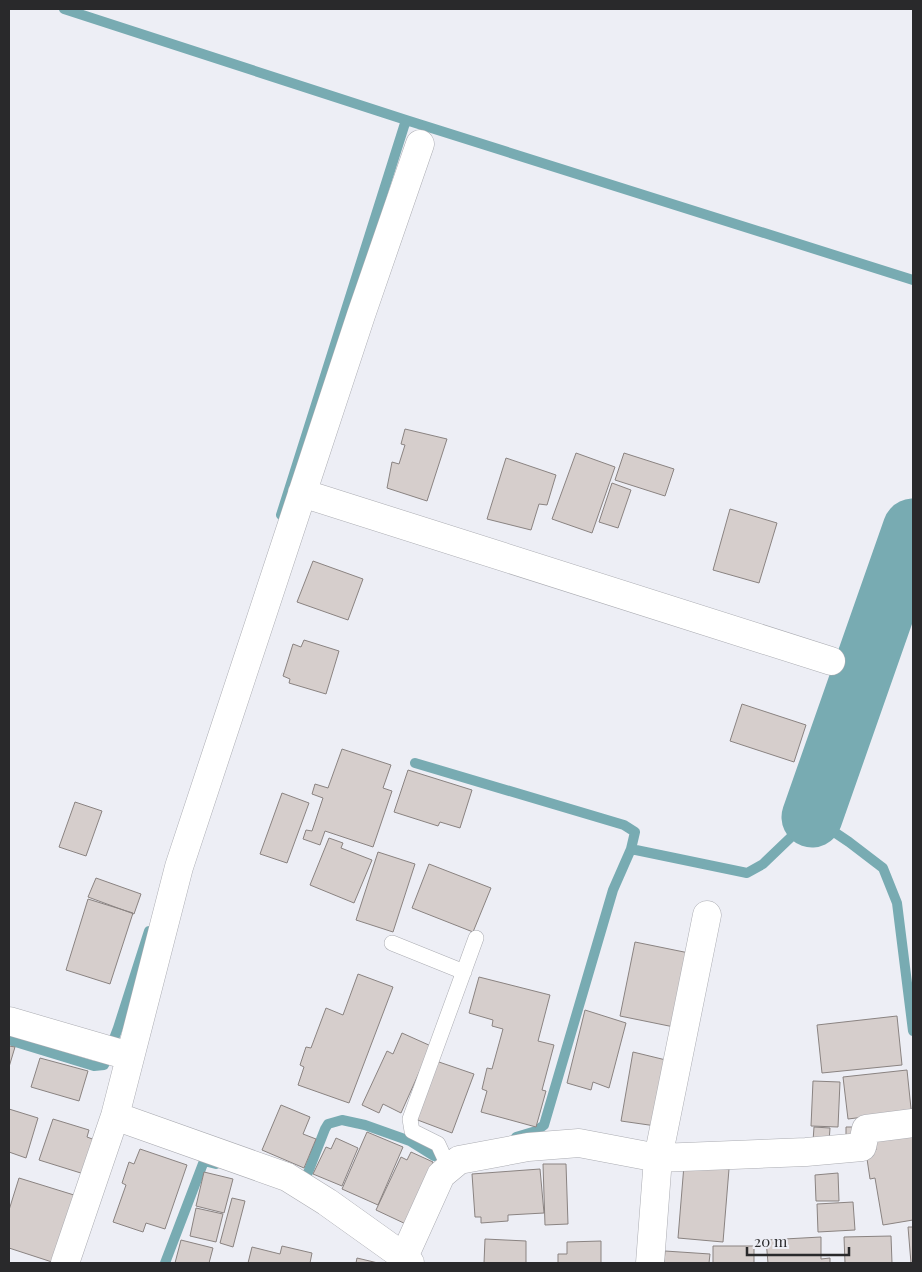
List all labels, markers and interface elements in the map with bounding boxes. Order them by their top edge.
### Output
scale bar [747,1224,850,1256]
text: 20 m [754,1231,788,1251]

